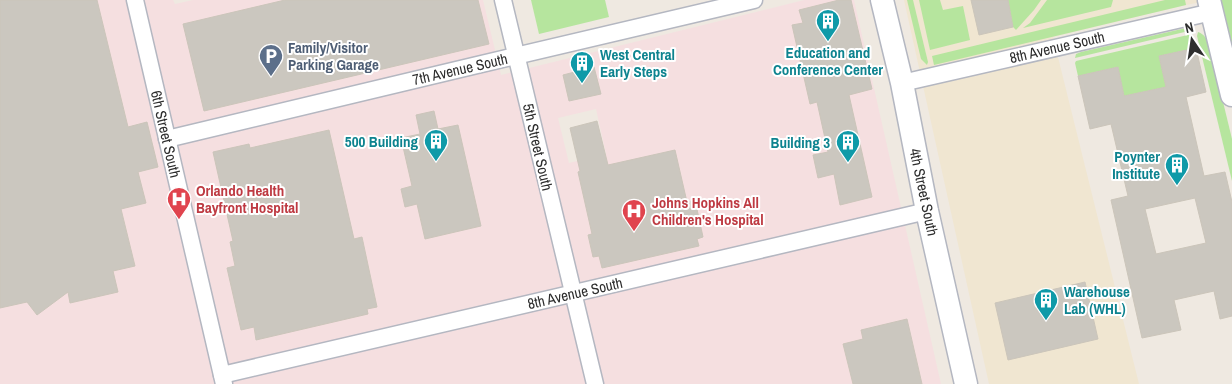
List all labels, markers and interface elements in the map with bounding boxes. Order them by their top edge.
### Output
building icon: Education and Conference Center [815,8,841,42]
north arrow [1167,15,1217,65]
text: N [1183,18,1195,37]
street label: 8th Avenue South [1007,26,1107,68]
place label: Family/Visitor Parking Garage [288,37,379,75]
place label: Education and Conference Center [773,42,883,80]
parking icon: Family/Visitor Parking Garage [258,43,284,77]
place label: West Central Early Steps [600,44,675,82]
street label: 7th Avenue South [410,48,510,90]
building icon: West Central Early Steps [569,50,595,84]
street label: 6th Street South [146,88,186,180]
street label: 5th Street South [518,101,558,193]
building icon: 500 Building [423,128,449,162]
building icon: Building 3 [835,129,861,163]
place label: 500 Building [345,131,418,152]
place label: Building 3 [771,132,830,153]
street label: 4th Street South [904,146,944,238]
place label: Poynter Institute [1112,146,1160,184]
building icon: Poynter Institute [1164,152,1190,186]
place label: Orlando Health Bayfront Hospital [196,180,299,218]
hospital icon: Orlando Health Bayfront Hospital [166,186,192,220]
place label: Johns Hopkins All Children's Hospital [652,192,764,230]
hospital icon: Johns Hopkins All Children's Hospital [621,198,647,232]
street label: 8th Avenue South [525,272,625,314]
place label: Warehouse Lab (WHL) [1064,281,1130,319]
building icon: Warehouse Lab (WHL) [1033,287,1059,321]

